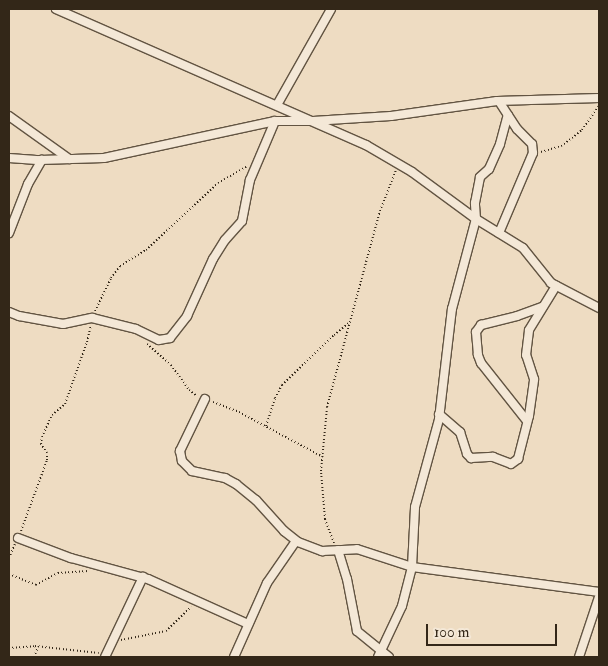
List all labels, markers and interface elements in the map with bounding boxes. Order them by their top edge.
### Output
scale bar [428,614,559,646]
text: 100 m [434,623,469,642]

